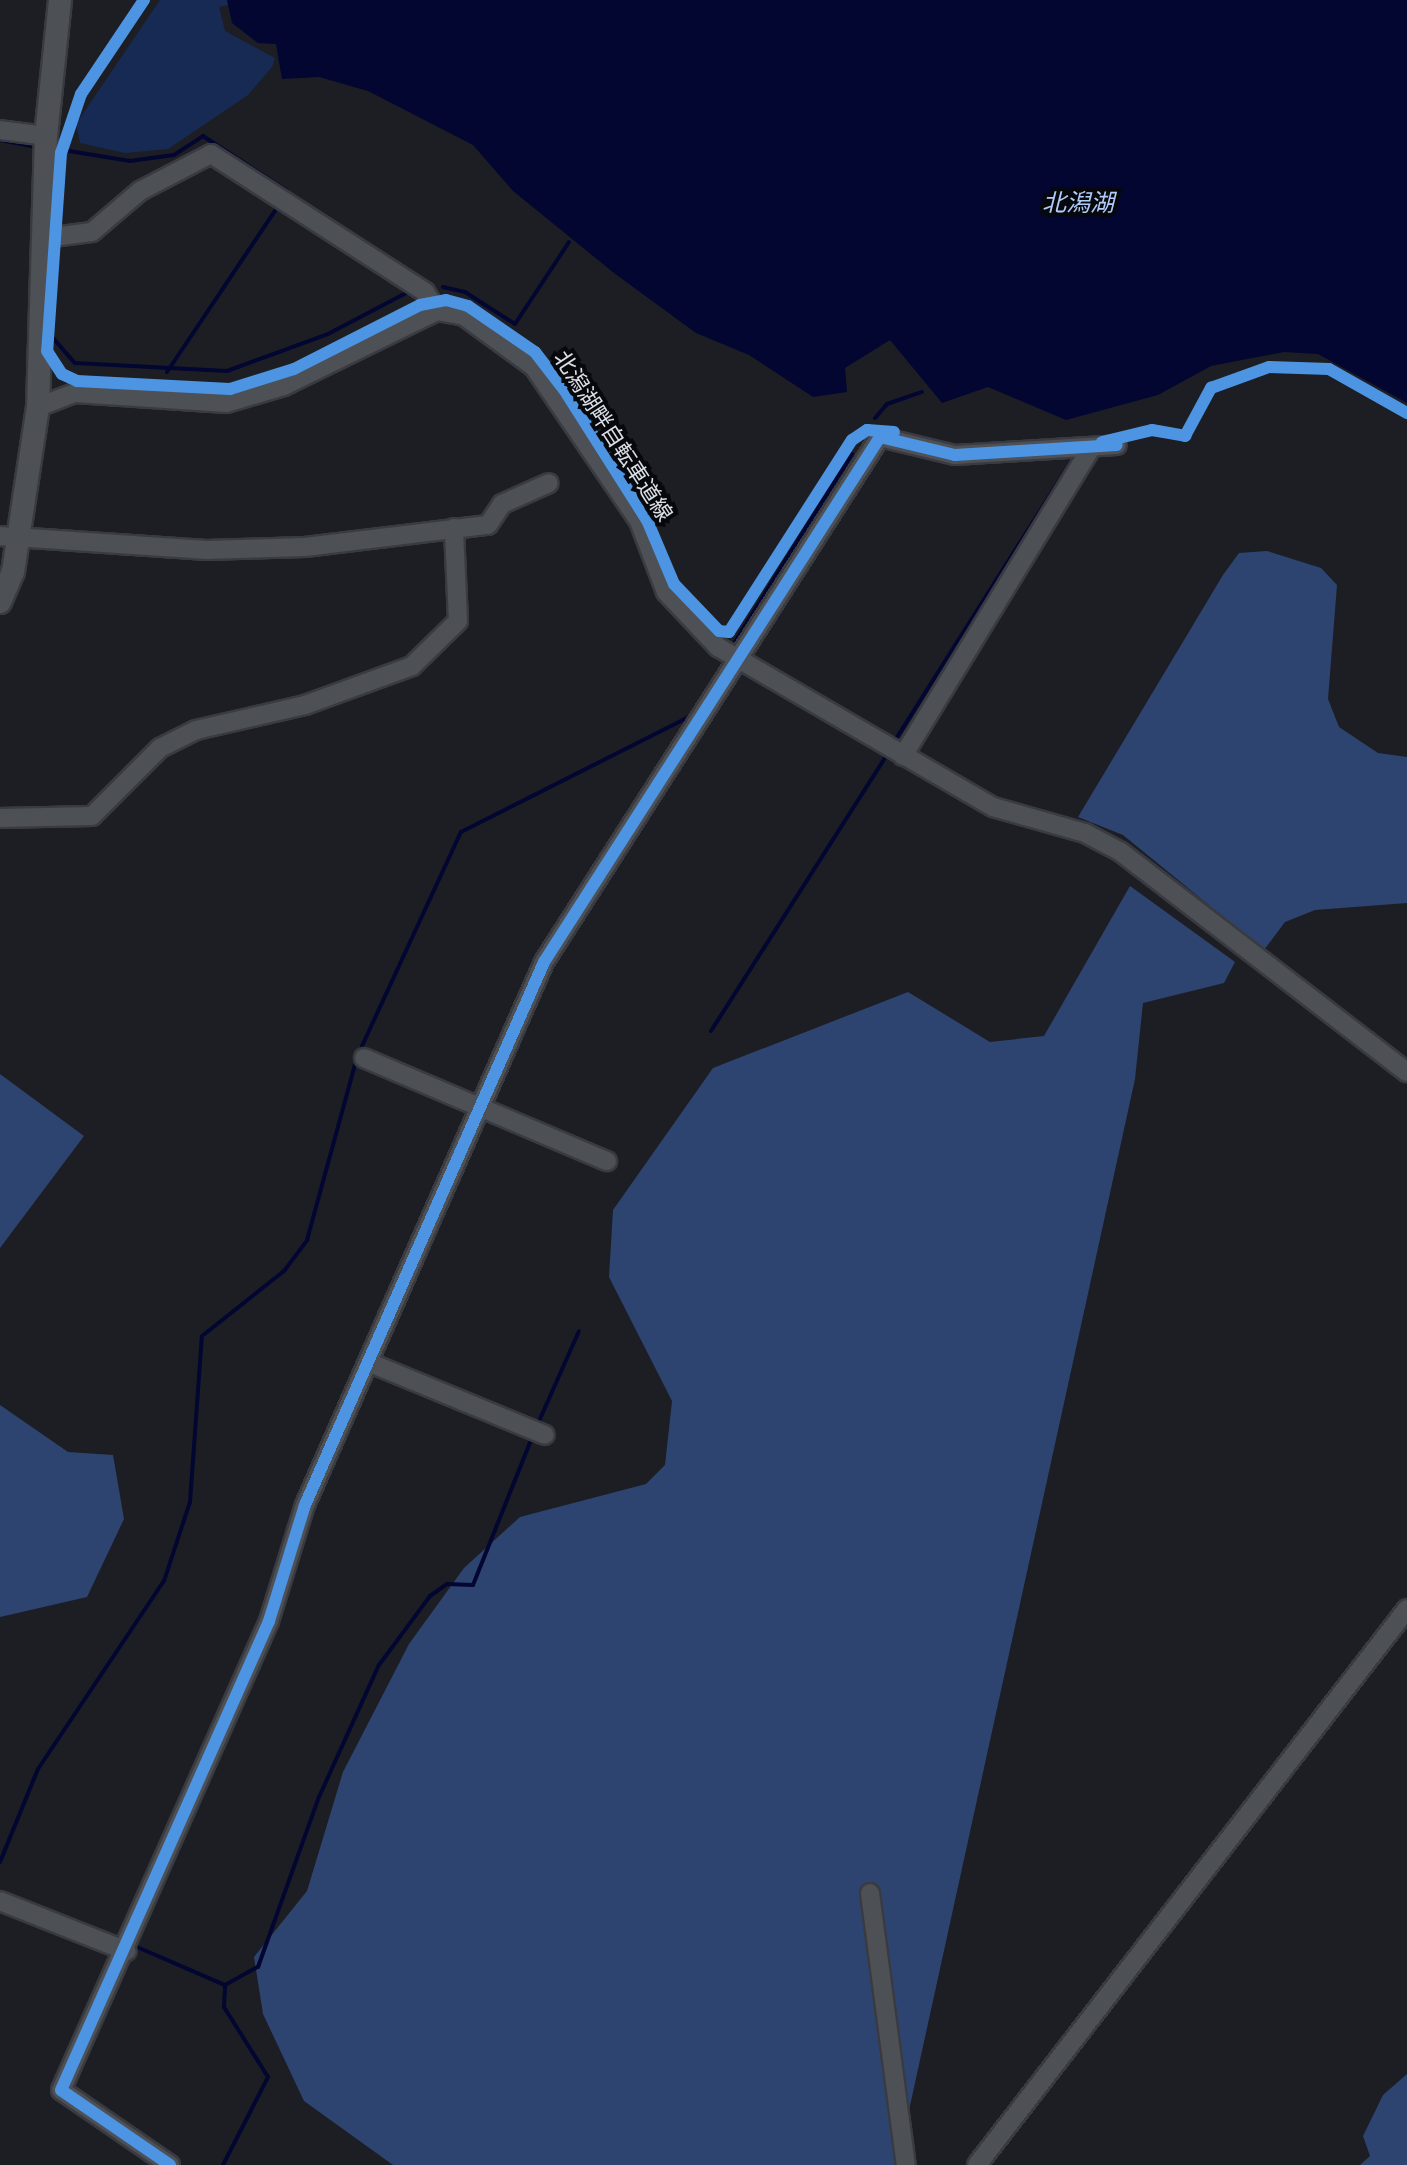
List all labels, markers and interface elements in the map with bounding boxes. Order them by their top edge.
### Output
water label: 北潟湖 [1042,189,1114,217]
street label: 北潟湖畔自転車道線 [548,346,678,526]

